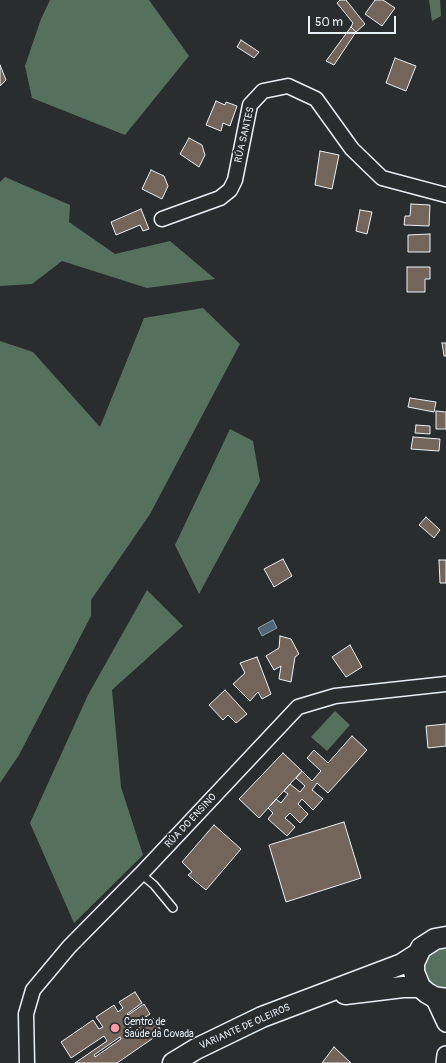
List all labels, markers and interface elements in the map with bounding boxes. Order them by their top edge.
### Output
scale bar [310,8,398,34]
text: 50 m [315,15,343,30]
street label: RÚA SANTES [233,106,257,164]
street label: RÚA DO ENSINO [163,791,219,851]
street label: VARIANTE DE OLEIROS [198,1002,292,1052]
place label: Centro de Saúde da Covada [124,1016,194,1040]
marker: Centro de Saúde da Covada [109,1022,121,1034]

